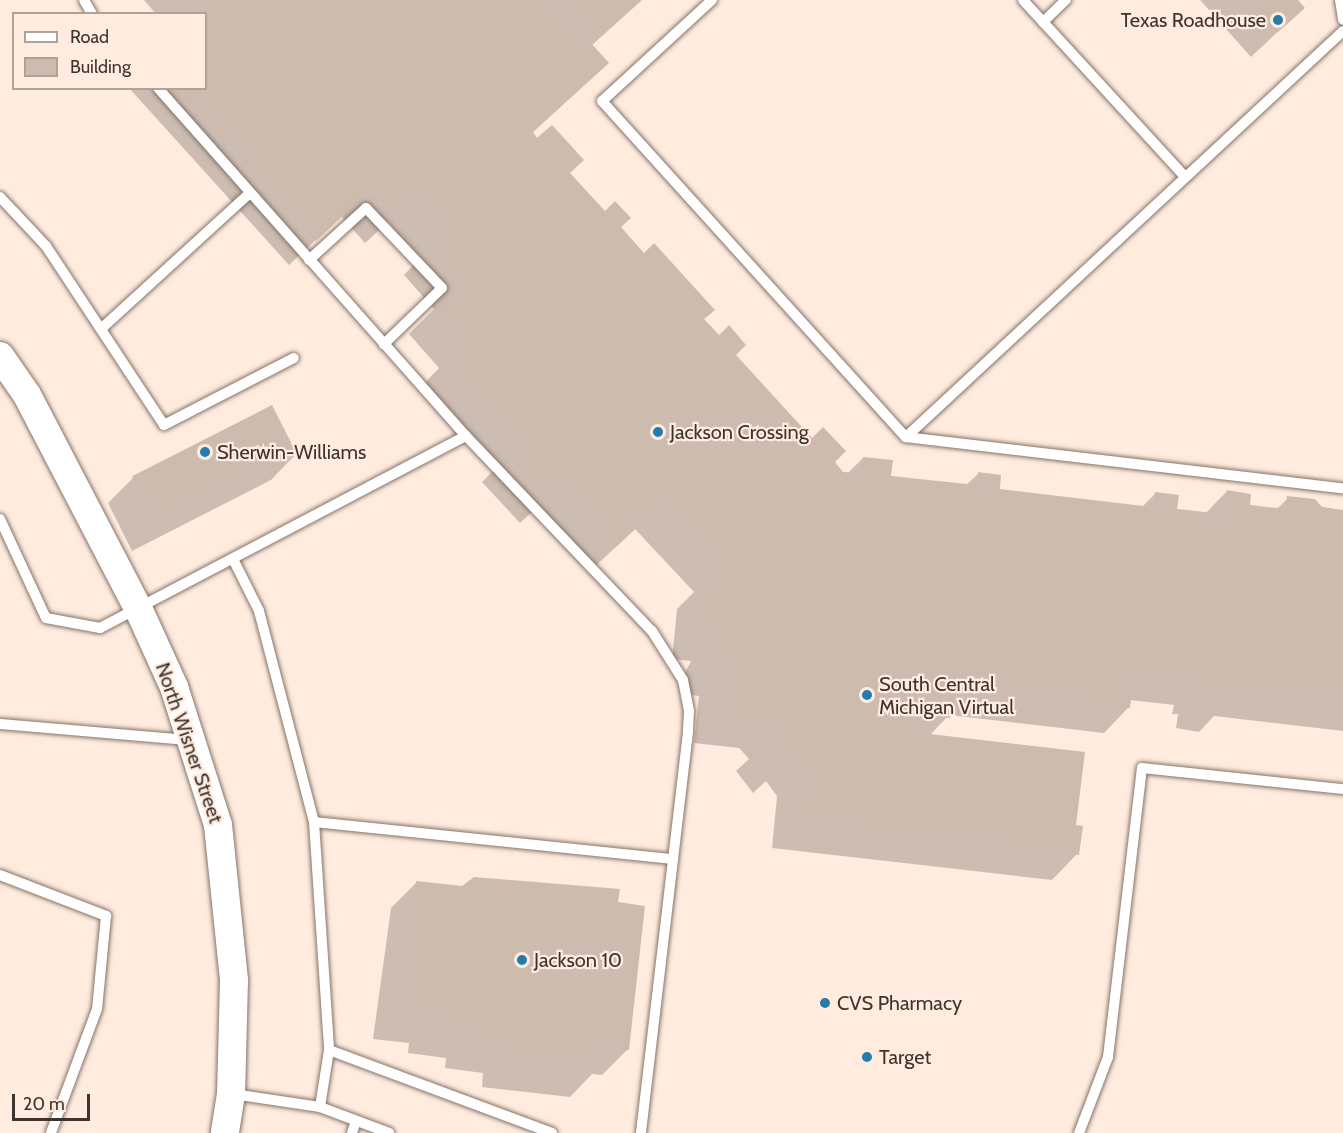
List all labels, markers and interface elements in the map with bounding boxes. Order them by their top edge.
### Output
place label: Texas Roadhouse [1121,8,1266,32]
legend [12,12,207,90]
marker: Texas Roadhouse [1271,13,1285,27]
text: Road [70,26,109,48]
text: Building [70,56,131,78]
place label: Jackson Crossing [670,420,809,444]
marker: Jackson Crossing [651,425,665,439]
place label: Sherwin-Williams [217,440,366,464]
marker: Sherwin-Williams [198,445,212,459]
street label: North Wisner Street [150,660,228,826]
place label: South Central Michigan Virtual [879,672,1014,719]
marker: South Central Michigan Virtual [860,688,874,702]
place label: Jackson 10 [534,948,622,972]
marker: Jackson 10 [515,953,529,967]
place label: CVS Pharmacy [837,991,962,1015]
marker: CVS Pharmacy [818,996,832,1010]
place label: Target [879,1045,931,1069]
marker: Target [860,1050,874,1064]
scale bar [15,1082,93,1120]
text: 20 m [23,1093,65,1115]

